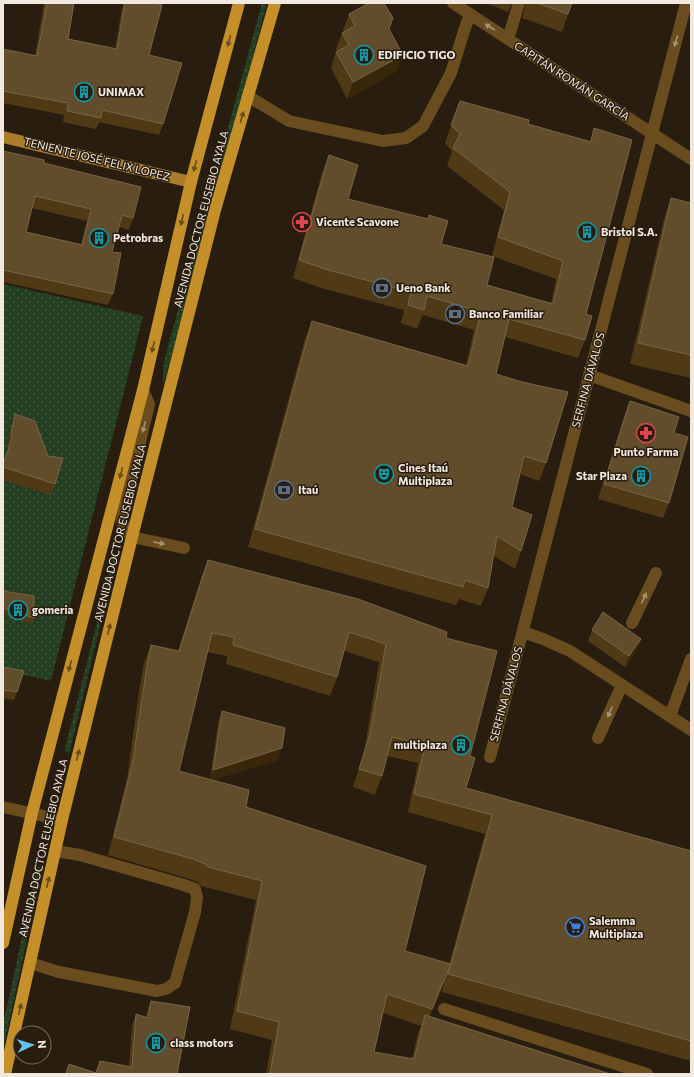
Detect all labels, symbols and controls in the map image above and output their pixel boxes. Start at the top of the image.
one-way arrow [485,23,495,31]
one-way arrow [226,35,232,47]
one-way arrow [673,35,679,47]
street label: CAPITÁN ROMÁN GARCÍA [512,38,633,123]
building icon: EDIFICIO TIGO [353,44,375,66]
place label: EDIFICIO TIGO [378,48,456,61]
building icon: UNIMAX [73,81,95,103]
place label: UNIMAX [98,85,144,98]
one-way arrow [239,111,245,123]
street label: AVENIDA DOCTOR EUSEBIO AYALA [171,129,231,309]
street label: TENIENTE JOSÉ FELIX LOPEZ [22,133,172,184]
one-way arrow [192,160,198,172]
pharmacy icon: Vicente Scavone [291,211,313,233]
one-way arrow [179,214,185,226]
place label: Vicente Scavone [316,215,399,228]
building icon: Bristol S.A. [576,221,598,243]
place label: Bristol S.A. [601,225,658,238]
building icon: Petrobras [88,227,110,249]
place label: Petrobras [113,231,163,244]
bank icon: Ueno Bank [371,277,393,299]
place label: Ueno Bank [396,281,451,294]
bank icon: Banco Familiar [444,303,466,325]
place label: Banco Familiar [469,307,544,320]
street label: SERFINA DÁVALOS [568,331,606,429]
one-way arrow [149,340,155,353]
one-way arrow [140,421,146,433]
pharmacy icon: Punto Farma [635,422,657,444]
street label: AVENIDA DOCTOR EUSEBIO AYALA [91,442,148,623]
place label: Punto Farma [614,445,679,458]
place label: Cines Itaú Multiplaza [398,461,452,487]
theatre icon: Cines Itaú Multiplaza [373,463,395,485]
building icon: Star Plaza [630,465,652,487]
one-way arrow [118,467,124,479]
place label: Star Plaza [576,469,627,482]
bank icon: Itaú [273,479,295,501]
place label: Itaú [298,483,318,496]
one-way arrow [153,541,165,547]
one-way arrow [641,592,647,604]
building icon: gomeria [7,599,29,621]
place label: gomeria [32,603,73,616]
one-way arrow [107,623,113,635]
street label: SERFINA DÁVALOS [486,645,524,743]
one-way arrow [67,660,73,672]
one-way arrow [607,706,613,717]
building icon: multiplaza [450,734,472,756]
place label: multiplaza [394,738,447,751]
one-way arrow [75,749,81,761]
street label: AVENIDA DOCTOR EUSEBIO AYALA [16,757,69,938]
one-way arrow [46,876,52,888]
place label: Salemma Multiplaza [589,914,643,940]
supermarket icon: Salemma Multiplaza [564,916,586,938]
one-way arrow [17,1002,23,1015]
north arrow [12,1025,52,1065]
building icon: class motors [145,1032,167,1054]
place label: class motors [170,1036,233,1049]
text: N [36,1040,49,1049]

